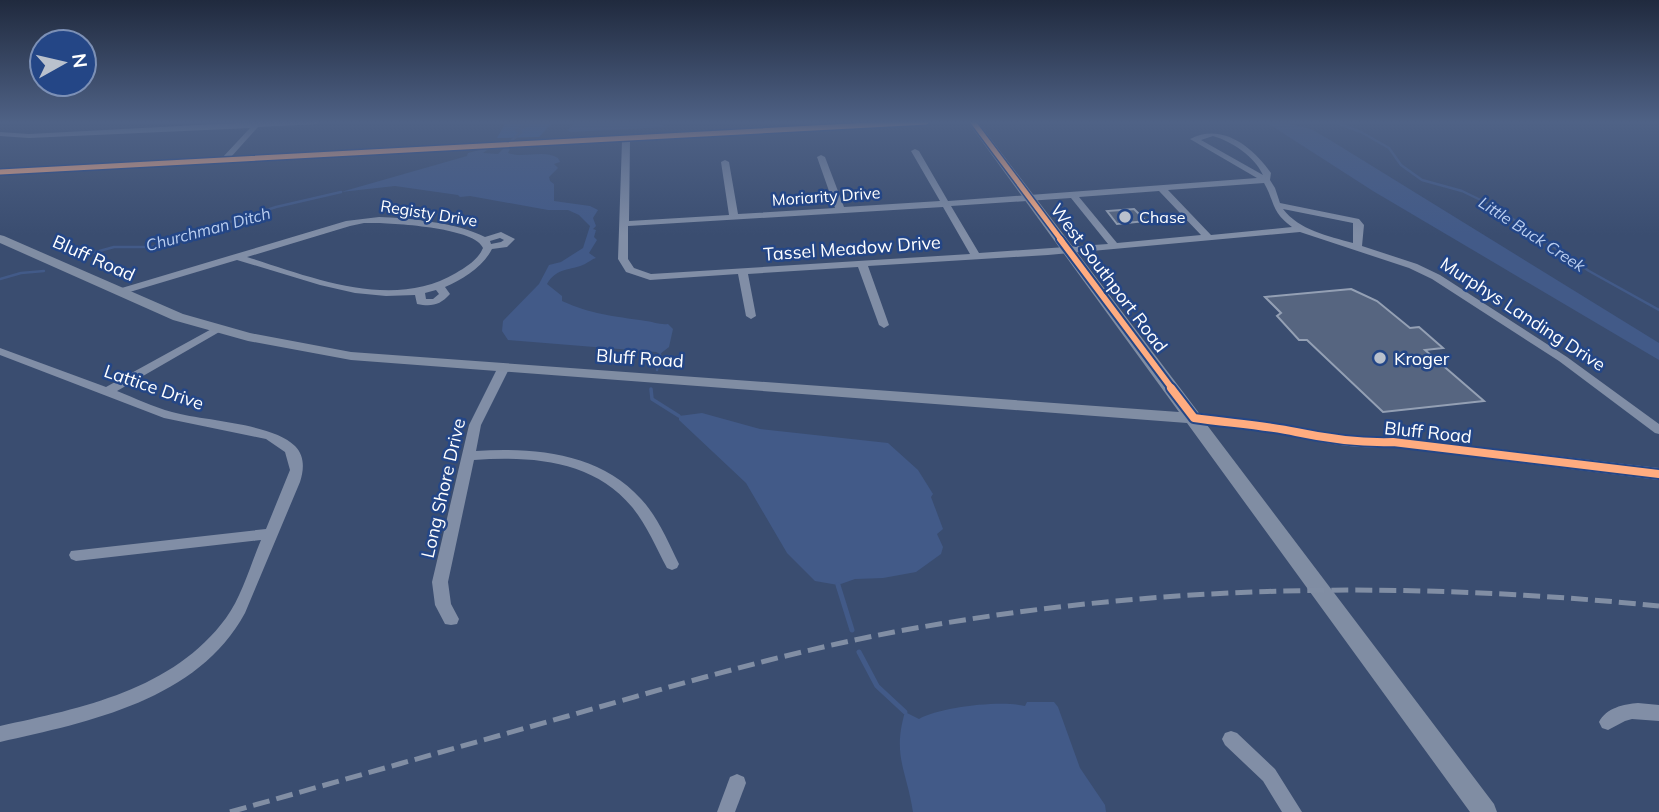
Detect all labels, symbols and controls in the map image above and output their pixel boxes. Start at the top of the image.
north arrow [28,28,98,98]
text: N [67,52,93,69]
street label: Moriarity Drive [771,182,881,210]
water label: Little Buck Creek [1475,192,1590,276]
street label: Registy Drive [379,195,479,231]
street label: West Southport Road [1045,199,1173,357]
water label: Churchman Ditch [143,203,273,255]
place label: Chase [1139,207,1186,227]
marker: Chase [1117,209,1133,225]
street label: Bluff Road [49,230,139,286]
street label: Tassel Meadow Drive [763,230,941,266]
street label: Murphys Landing Drive [1436,252,1610,376]
street label: Bluff Road [595,343,685,373]
place label: Kroger [1394,347,1450,370]
marker: Kroger [1372,350,1388,366]
street label: Lattice Drive [101,359,207,415]
street label: Long Shore Drive [416,416,470,560]
street label: Bluff Road [1383,416,1473,448]

